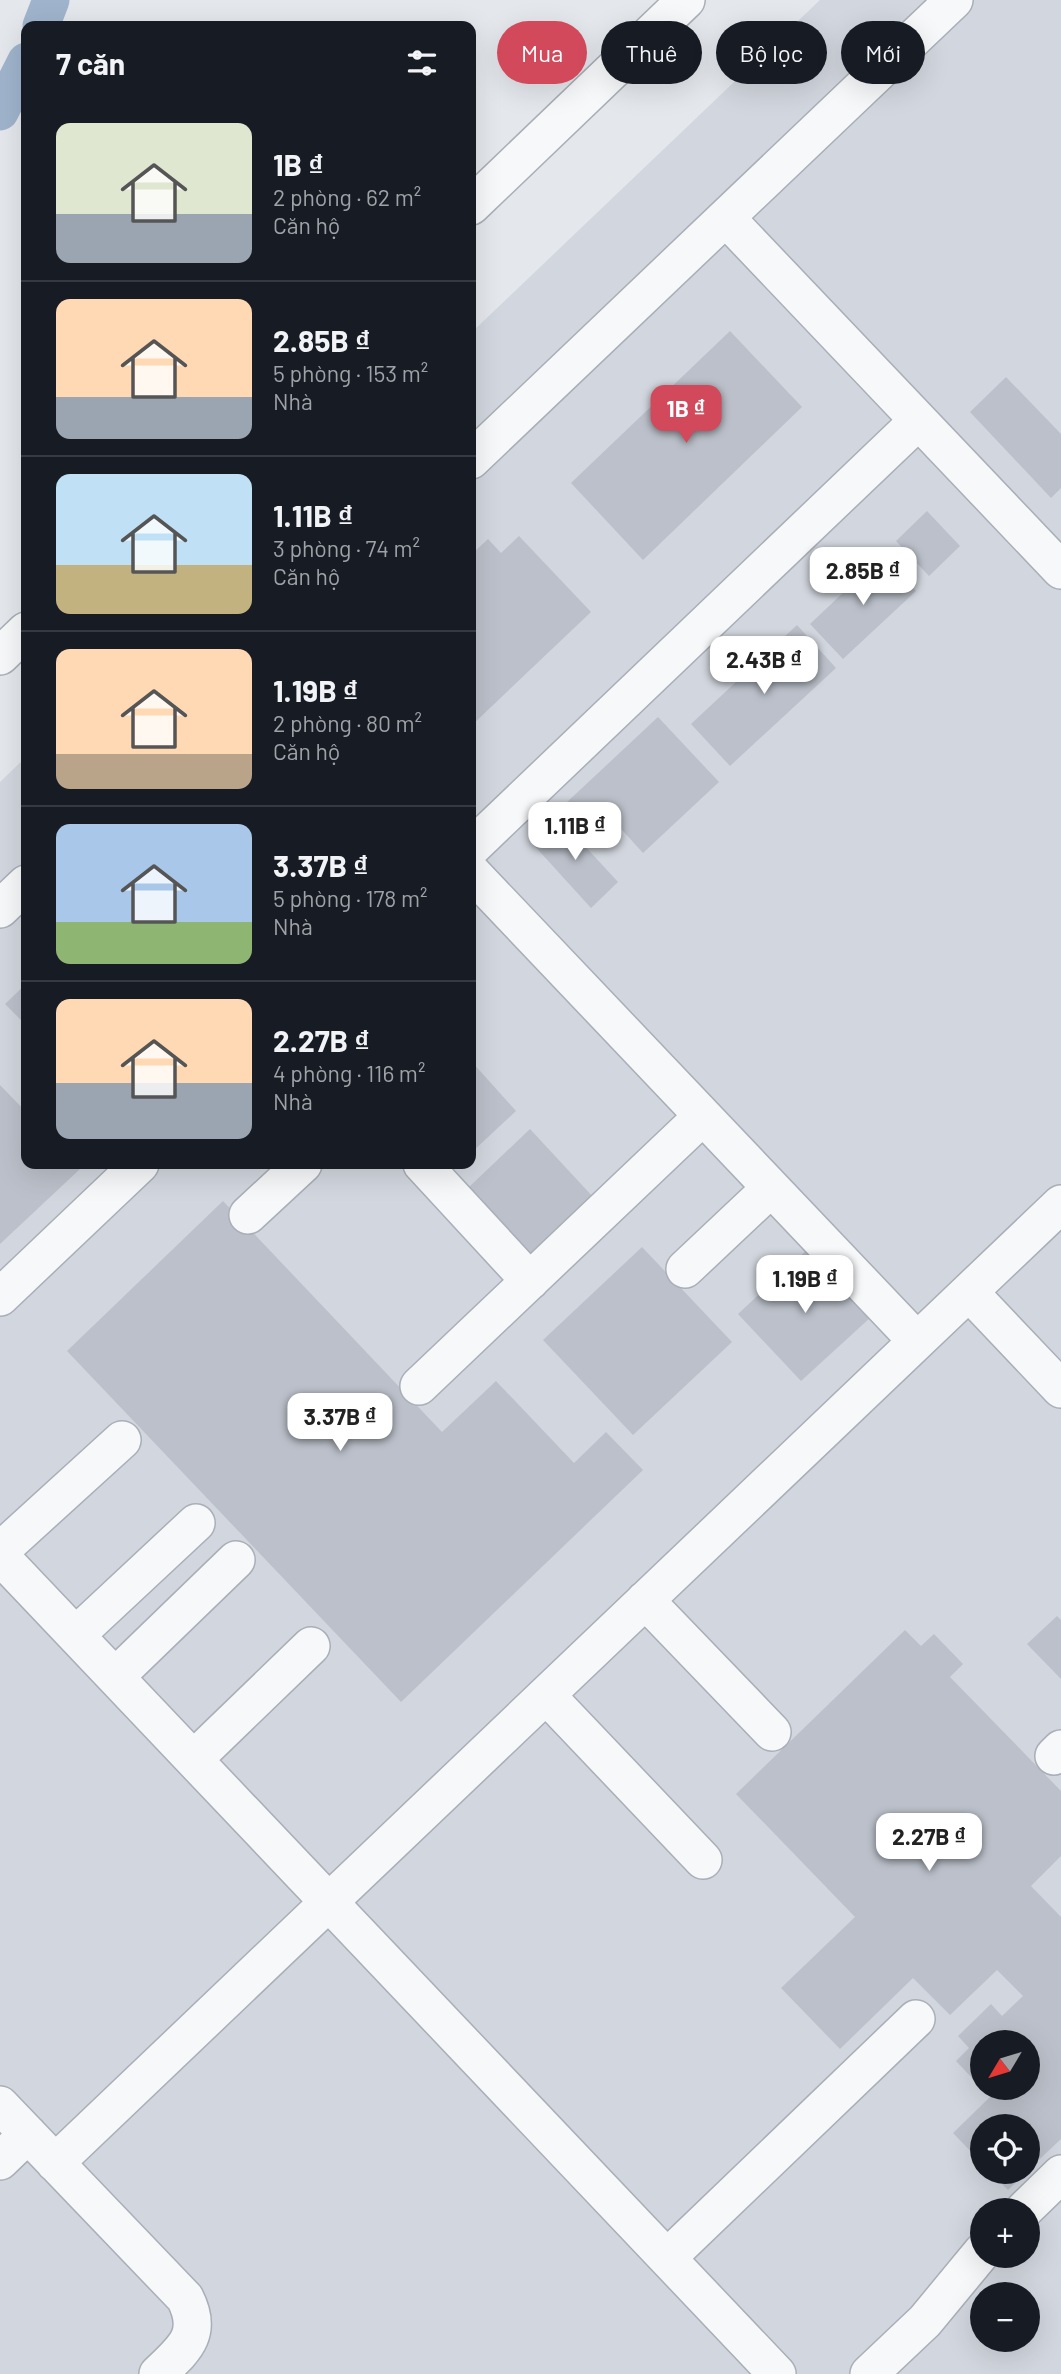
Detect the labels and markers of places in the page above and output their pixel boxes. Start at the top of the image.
pin: 1B ₫ [645,386,727,445]
pin: 2.85B ₫ [798,548,928,607]
pin: 2.43B ₫ [699,636,829,696]
pin: 1.11B ₫ [510,802,640,862]
pin: 1.19B ₫ [740,1256,870,1315]
pin: 3.37B ₫ [275,1394,405,1453]
pin: 2.27B ₫ [864,1814,994,1873]

